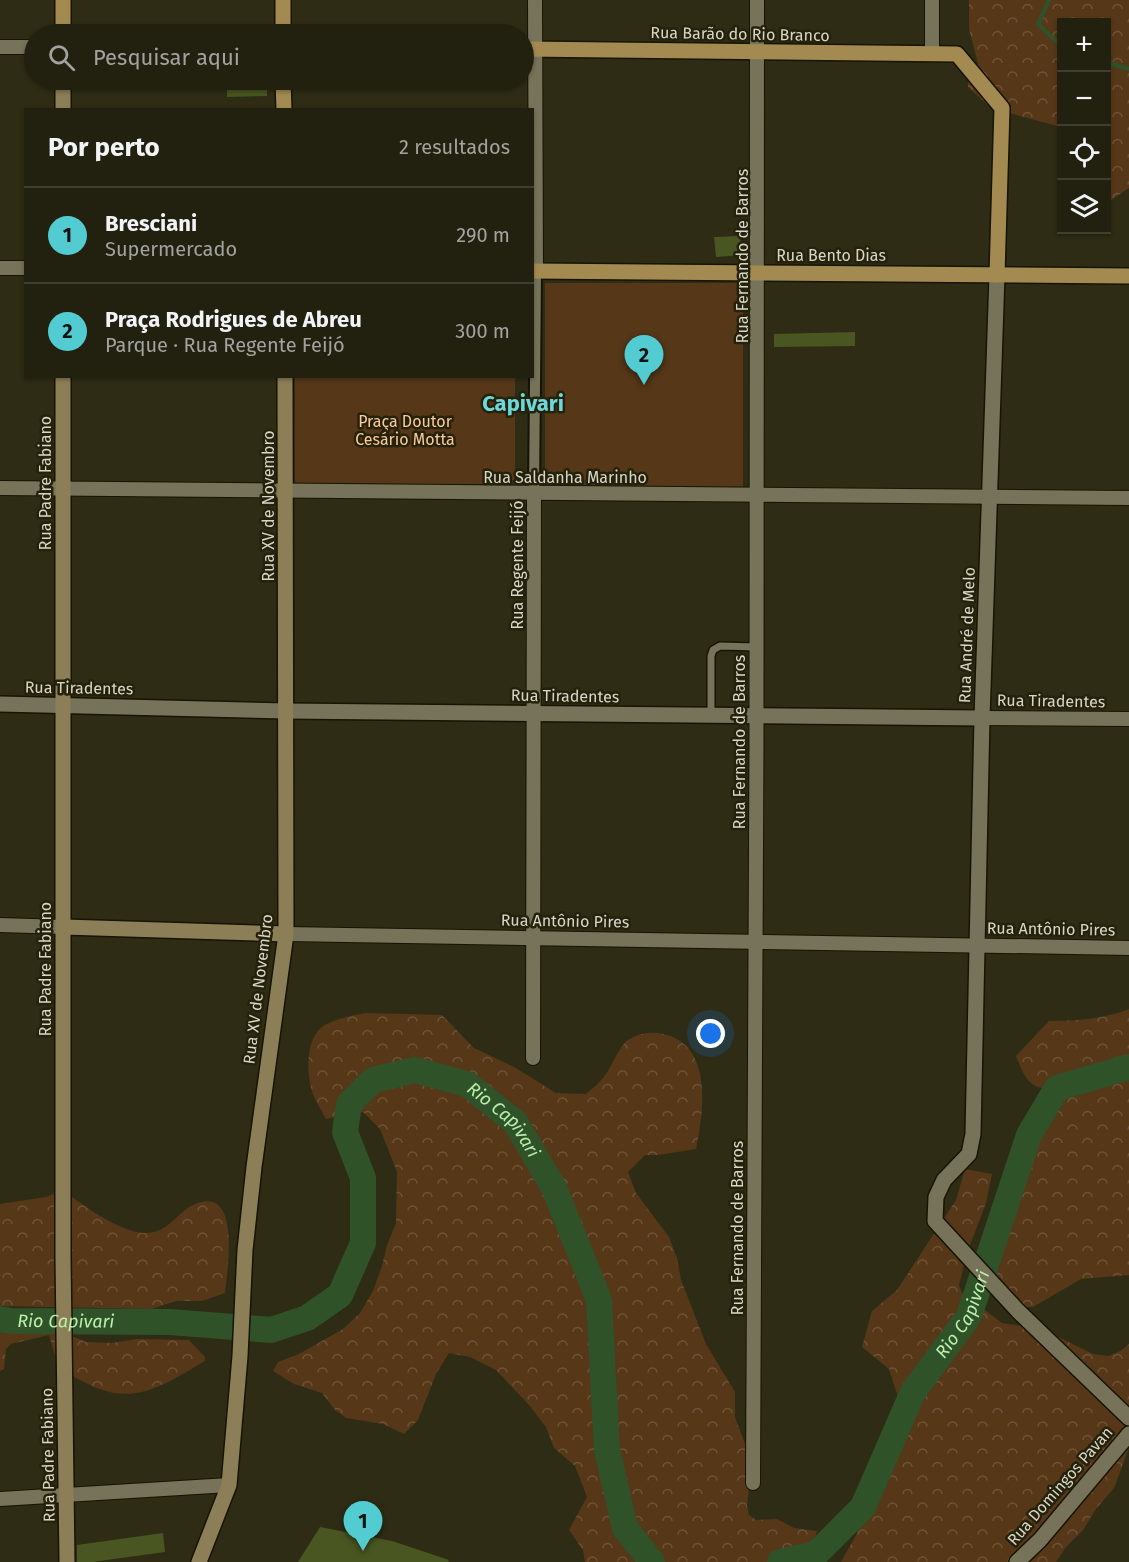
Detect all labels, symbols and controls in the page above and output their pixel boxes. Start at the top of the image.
map controls [1057,18,1111,234]
button: + [1057,18,1111,72]
street label: Rua Barão do Rio Branco [650,23,830,45]
search box [24,24,534,90]
icon: search [45,41,78,74]
text: Pesquisar aqui [93,44,240,71]
button: − [1057,72,1111,126]
button: locate [1057,126,1111,180]
text: Por perto [48,132,160,163]
text: 2 resultados [399,135,510,159]
street label: Rua Fernando de Barros [733,169,752,343]
button: layers [1057,180,1111,234]
text: Bresciani [105,210,197,237]
text: 1 [63,223,72,247]
text: 290 m [456,223,510,247]
text: Supermercado [105,237,237,261]
street label: Rua Bento Dias [776,246,886,265]
text: Praça Rodrigues de Abreu [105,306,362,333]
text: 2 [62,319,73,343]
text: 300 m [455,319,510,343]
text: Parque · Rua Regente Feijó [105,333,345,357]
pin: 2 [624,336,664,385]
district label: Capivari [482,390,564,417]
park label: Praça Doutor Cesário Motta [355,412,455,449]
street label: Rua Padre Fabiano [36,416,55,550]
street label: Rua XV de Novembro [259,430,278,582]
street label: Rua Saldanha Marinho [483,468,647,487]
street label: Rua Regente Feijó [508,500,527,630]
street label: Rua André de Melo [955,567,979,703]
street label: Rua Fernando de Barros [730,655,749,829]
street label: Rua Tiradentes [25,678,133,698]
street label: Rua Tiradentes [511,686,619,706]
street label: Rua Tiradentes [997,691,1105,711]
street label: Rua Padre Fabiano [36,902,55,1036]
street label: Rua Antônio Pires [501,910,629,932]
street label: Rua XV de Novembro [239,913,277,1065]
street label: Rua Antônio Pires [987,918,1115,940]
your location [696,1019,725,1048]
water label: Rio Capivari [463,1077,544,1161]
street label: Rua Fernando de Barros [728,1141,747,1315]
water label: Rio Capivari [931,1268,994,1363]
water label: Rio Capivari [17,1310,114,1333]
street label: Rua Padre Fabiano [37,1388,59,1522]
street label: Rua Domingos Pavan [1003,1423,1117,1549]
pin: 1 [344,1502,382,1551]

